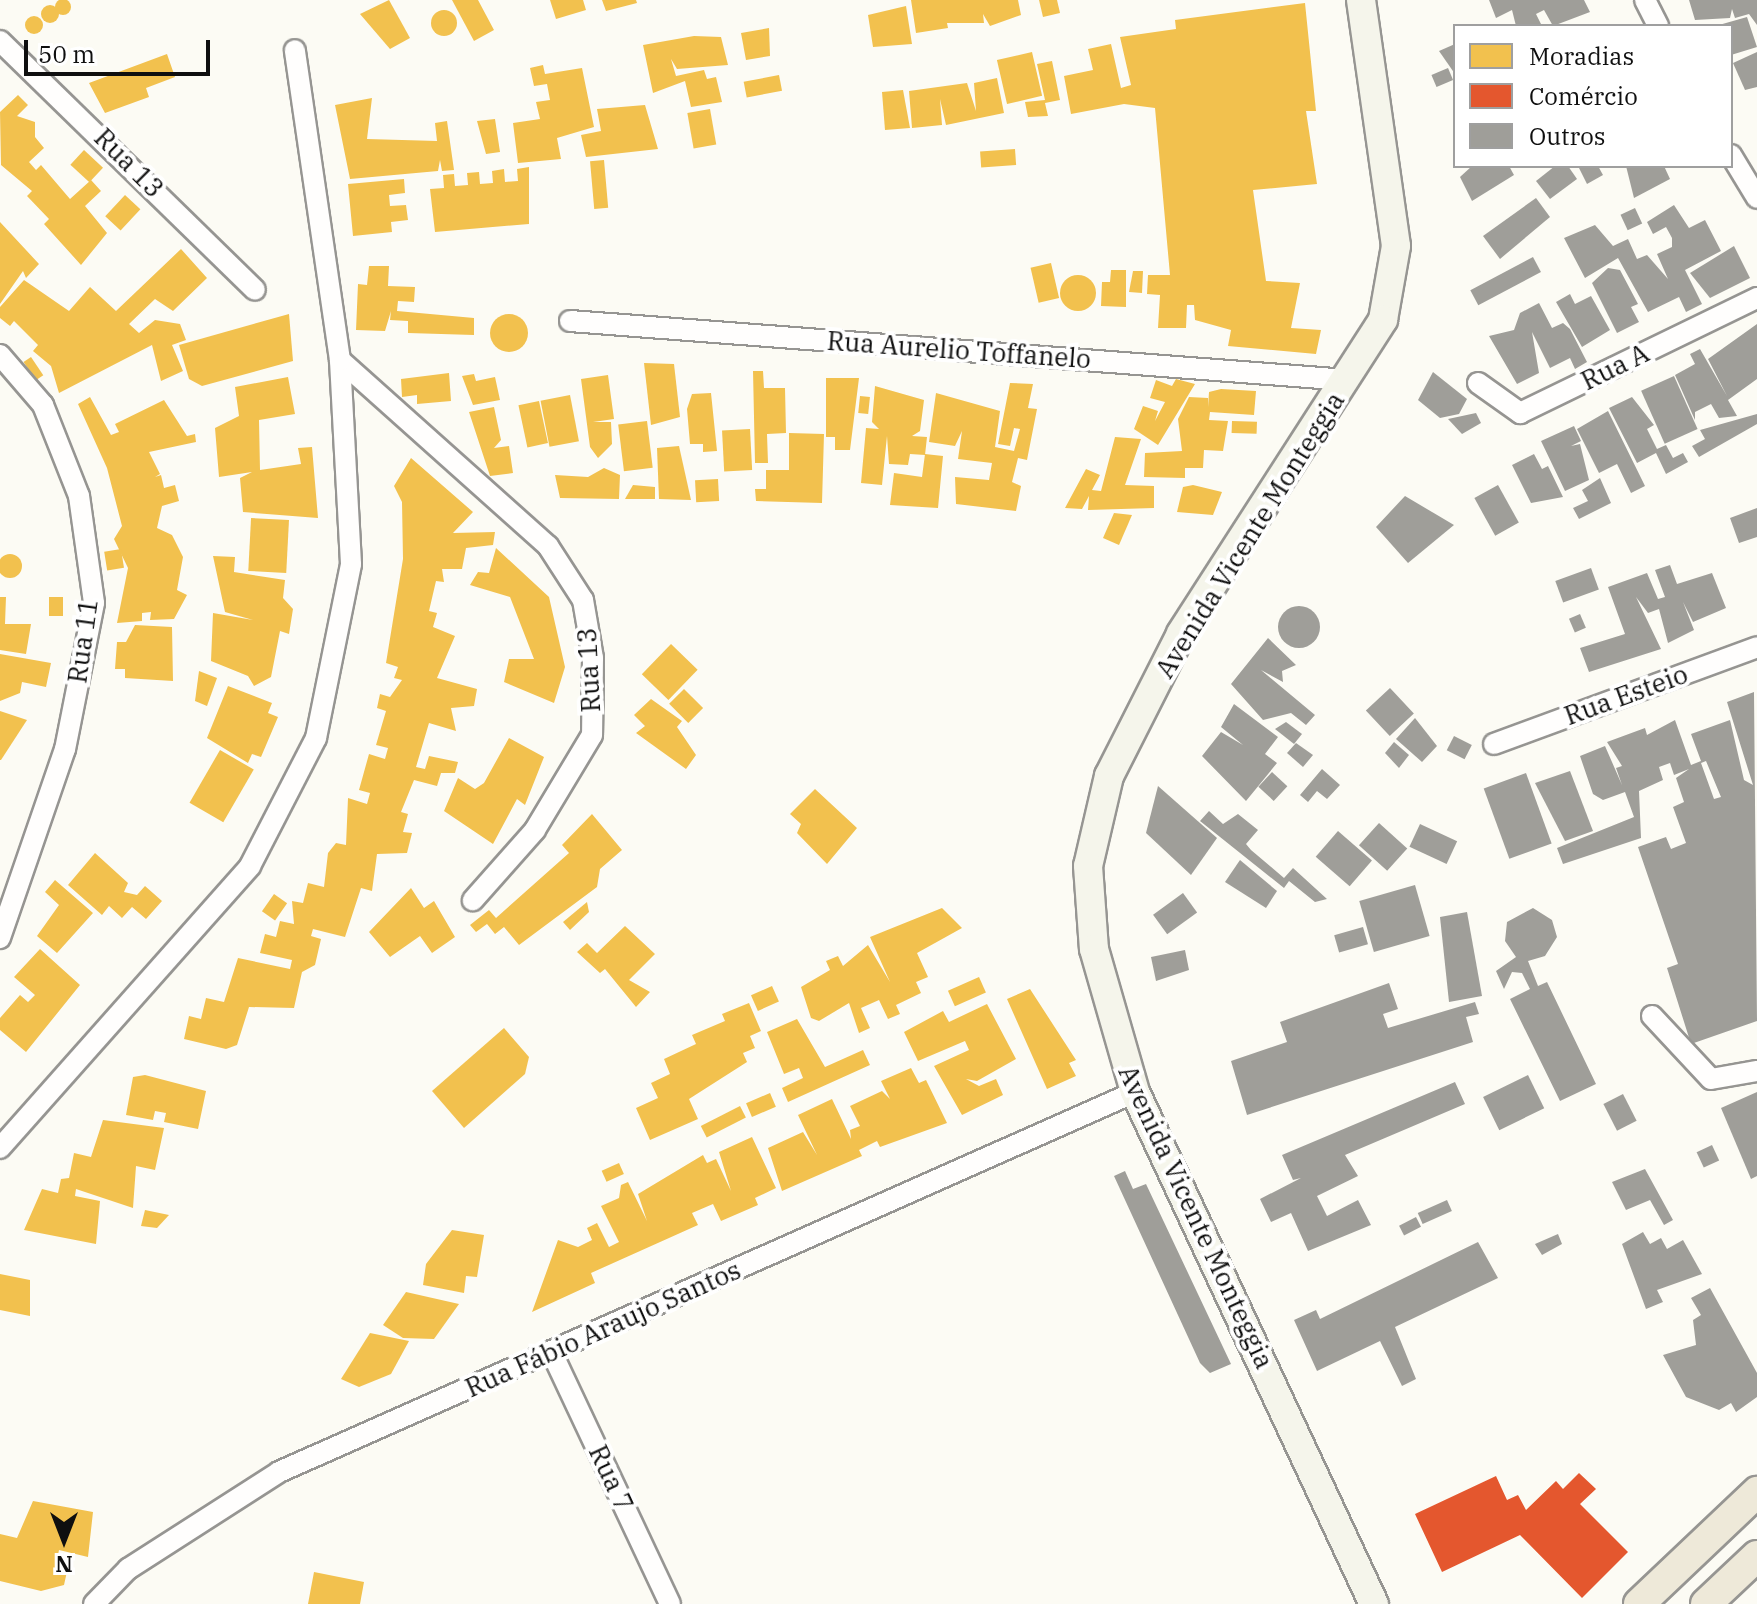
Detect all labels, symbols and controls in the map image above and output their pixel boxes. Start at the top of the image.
scale bar [28,24,214,74]
legend [1453,24,1733,168]
text: 50 m [38,38,95,70]
text: Moradias [1529,40,1634,72]
text: Comércio [1529,80,1638,112]
text: Outros [1529,120,1605,152]
street label: Rua 13 [88,122,170,204]
street label: Rua Aurelio Toffanelo [826,325,1092,375]
street label: Rua A [1576,337,1654,397]
street label: Avenida Vicente Monteggia [1149,386,1351,684]
street label: Rua 11 [62,597,104,685]
street label: Rua 13 [571,627,607,713]
street label: Rua Esteio [1560,658,1692,732]
street label: Avenida Vicente Monteggia [1112,1060,1280,1374]
street label: Rua Fábio Araujo Santos [461,1254,745,1404]
street label: Rua 7 [582,1440,640,1516]
north arrow [24,1500,104,1580]
text: N [55,1550,73,1579]

